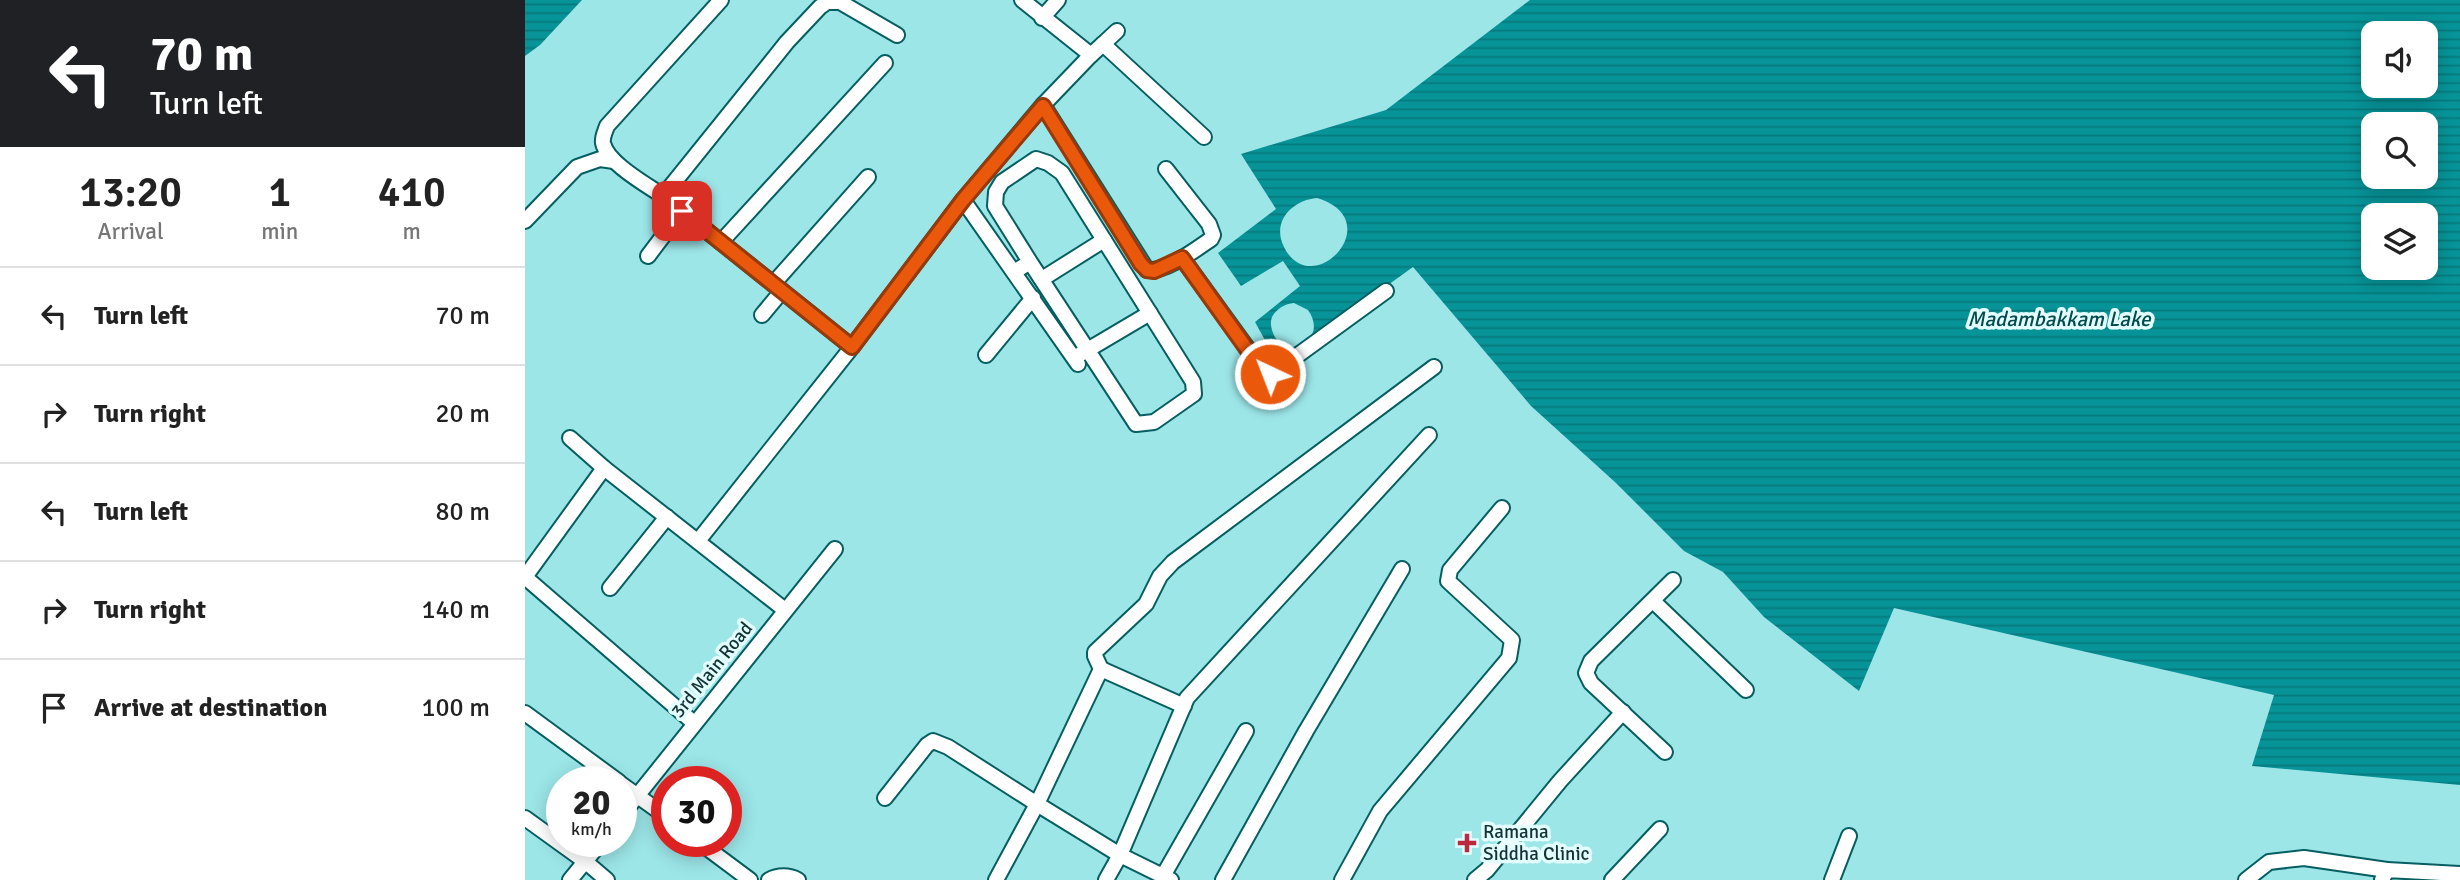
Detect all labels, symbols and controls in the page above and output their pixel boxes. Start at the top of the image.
map controls [2361,21,2438,280]
button: sound [2361,21,2438,98]
text: 70 m [150,24,253,84]
icon: left [35,28,126,119]
text: Turn left [150,84,263,123]
button: search [2361,112,2438,189]
text: 13:20 [79,167,182,218]
text: 1 [268,167,291,218]
text: 410 [378,167,446,218]
pin [652,181,712,241]
icon: arrive [663,192,701,230]
button: layers [2361,203,2438,280]
text: Arrival [97,217,164,246]
text: min [261,217,298,246]
text: m [402,217,421,246]
icon: left [35,297,73,335]
text: Turn left [94,300,188,332]
text: 70 m [435,300,490,332]
water label: Madambakkam Lake [1968,306,2152,332]
position arrow [1233,337,1307,411]
icon: right [35,395,73,433]
text: Turn right [94,398,206,430]
text: 20 m [435,398,490,430]
icon: left [35,493,73,531]
text: Turn left [94,496,188,528]
text: 80 m [435,496,490,528]
icon: right [35,591,73,629]
text: Turn right [94,594,206,626]
text: 140 m [421,594,490,626]
street label: 3rd Main Road [666,617,758,723]
icon: arrive [35,689,73,727]
text: Arrive at destination [94,692,327,724]
text: 100 m [421,692,490,724]
speed limit sign: 30 [651,766,742,857]
text: 20 [573,781,610,824]
text: km/h [571,818,612,840]
place label: Ramana Siddha Clinic [1483,820,1590,866]
marker: Ramana Siddha Clinic [1457,833,1477,853]

